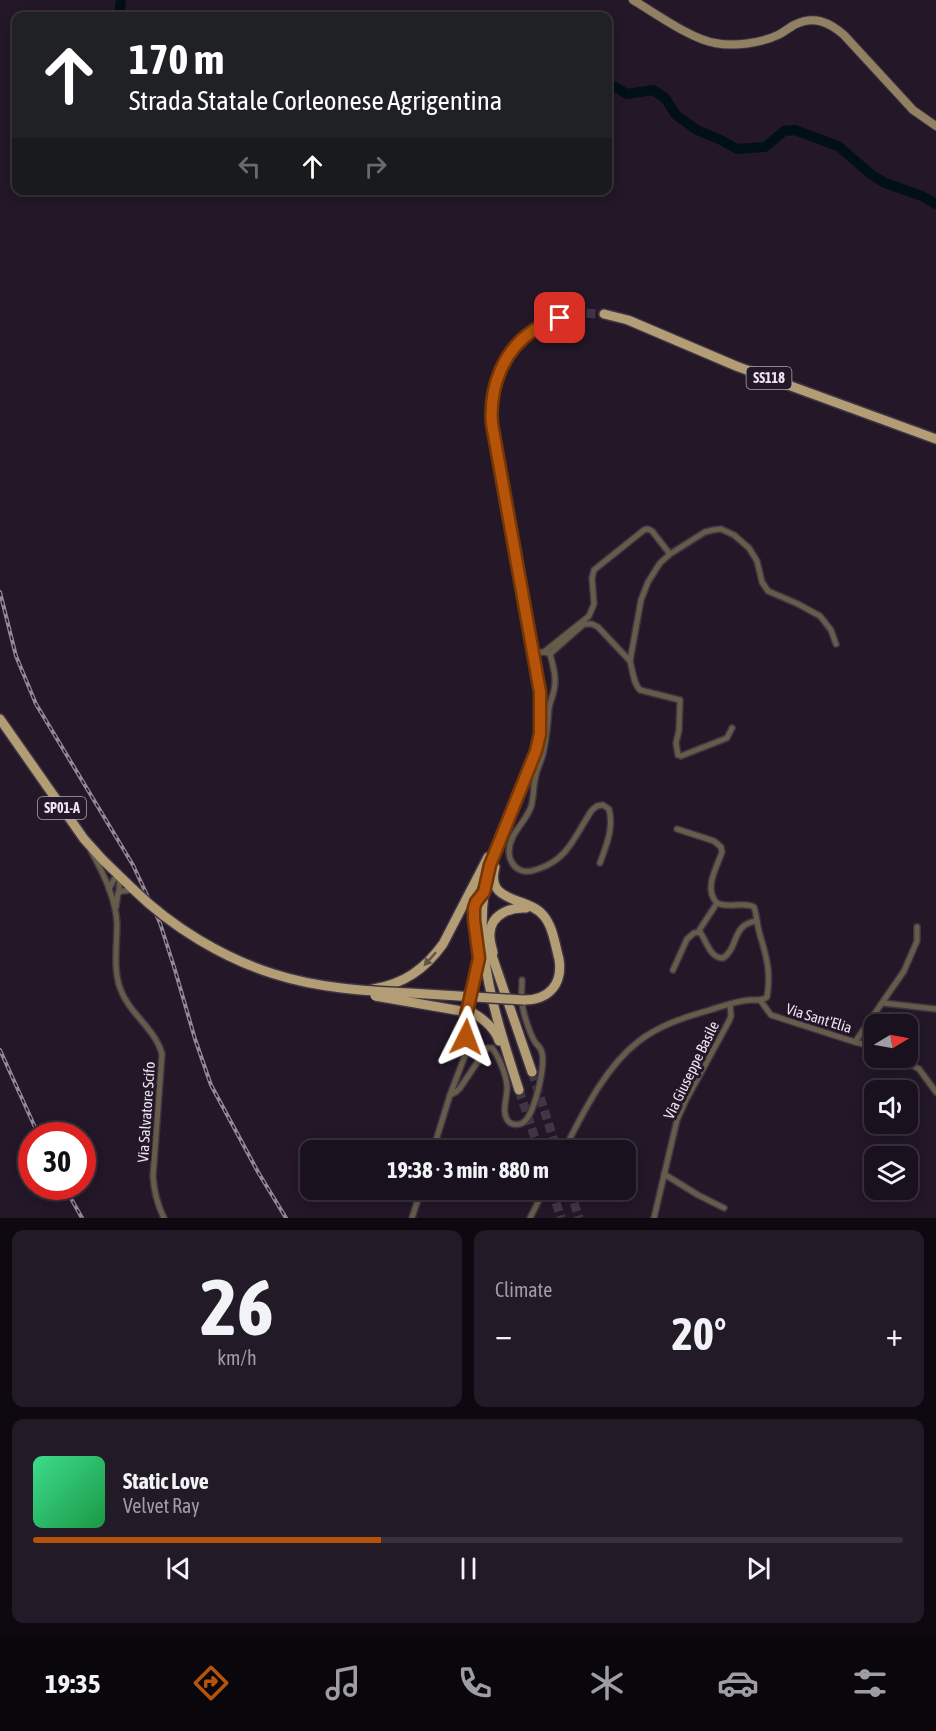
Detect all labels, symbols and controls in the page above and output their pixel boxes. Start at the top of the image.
text: 170 m [129,35,224,83]
icon: ahead [30,36,108,114]
text: Strada Statale Corleonese Agrigentina [129,85,502,116]
icon: left [233,150,266,183]
icon: ahead [296,150,329,183]
icon: right [359,150,392,183]
pin [534,292,585,343]
icon: arrive [543,301,576,334]
road number: SS118 [746,367,792,389]
road number: SP01-A [38,797,86,819]
one-way arrow [424,951,437,966]
street label: Via Sant'Elia [784,1000,854,1036]
position arrow [434,1005,498,1069]
north arrow [864,1014,918,1068]
map controls [864,1014,918,1200]
street label: Via Giuseppe Basile [660,1018,722,1122]
street label: Via Salvatore Scifo [134,1061,158,1163]
button: sound [864,1080,918,1134]
speed limit sign: 30 [18,1122,96,1200]
button: layers [864,1146,918,1200]
text: 19:38 · 3 min · 880 m [387,1157,549,1183]
text: 26 [200,1262,274,1352]
text: Climate [495,1278,552,1301]
text: 20° [672,1308,726,1360]
text: − [495,1315,512,1353]
text: + [886,1315,903,1353]
text: km/h [217,1346,257,1369]
text: Static Love [123,1468,209,1494]
text: Velvet Ray [123,1494,200,1517]
icon: previous [162,1552,195,1585]
icon: pause [452,1552,485,1585]
icon: next [742,1552,775,1585]
icon: directions [190,1662,232,1704]
icon: music [322,1662,364,1704]
icon: phone [454,1662,496,1704]
icon: climate [586,1662,628,1704]
icon: car [717,1662,759,1704]
icon: filters [849,1662,891,1704]
text: 19:35 [45,1668,100,1699]

